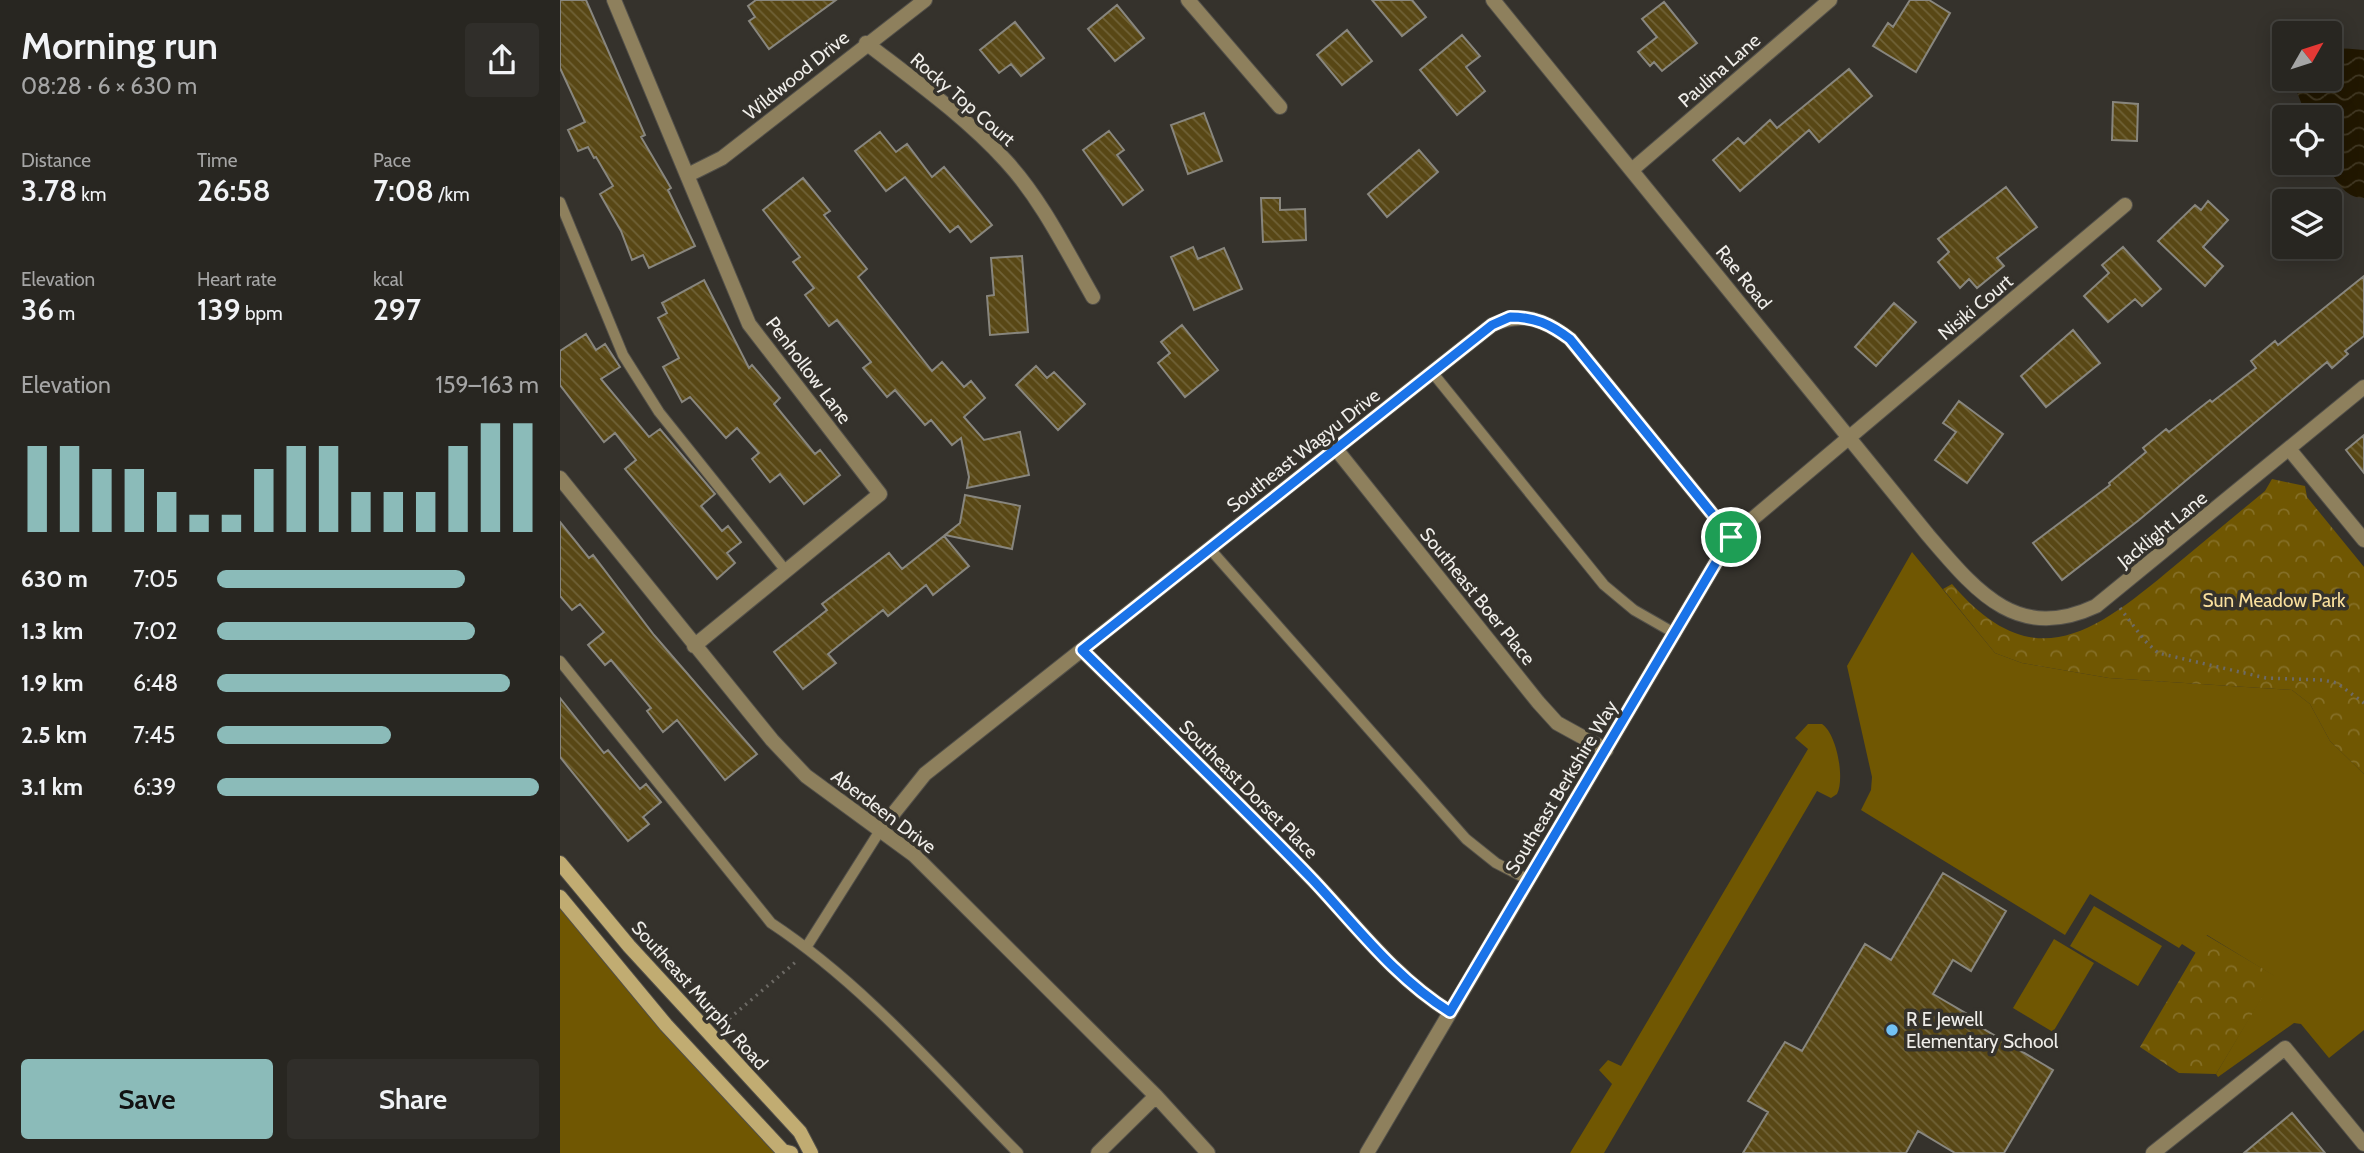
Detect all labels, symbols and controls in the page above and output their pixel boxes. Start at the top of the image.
north arrow [2272,21,2342,91]
map controls [2272,21,2342,259]
text: Morning run [21,22,218,69]
button: share [465,23,539,97]
street label: Wildwood Drive [739,26,854,125]
street label: Paulina Lane [1674,28,1765,112]
street label: Rocky Top Court [906,48,1020,151]
text: 08:28 · 6 × 630 m [21,72,197,100]
button: locate [2272,105,2342,175]
text: Distance [21,149,91,172]
text: Time [197,149,237,172]
text: Pace [373,149,411,172]
text: 3.78 [21,172,77,209]
text: 26:58 [197,172,271,209]
text: 7:08 [373,172,434,209]
text: km [77,183,107,206]
text: /km [434,183,470,206]
button: layers [2272,189,2342,259]
street label: Rae Road [1711,241,1776,314]
text: Elevation [21,268,95,291]
text: Heart rate [197,268,277,291]
text: kcal [373,268,403,291]
street label: Nisiki Court [1933,269,2018,345]
text: 36 [21,291,54,328]
text: 139 [197,291,241,328]
text: 297 [373,291,421,328]
text: m [54,302,75,325]
text: bpm [241,302,283,325]
street label: Penhollow Lane [761,312,856,429]
text: Elevation [21,371,111,399]
text: 159–163 m [435,371,539,399]
street label: Southeast Wagyu Drive [1222,383,1385,517]
street label: Jacklight Lane [2112,486,2212,573]
pin [1701,507,1761,567]
icon: arrive [1712,518,1750,556]
street label: Southeast Boer Place [1415,523,1540,670]
text: 630 m [21,565,88,593]
text: 7:05 [133,565,178,593]
park label: Sun Meadow Park [2202,589,2346,612]
text: 1.3 km [21,617,83,645]
text: 7:02 [133,617,177,645]
text: 1.9 km [21,669,84,697]
text: 6:48 [133,669,178,697]
street label: Southeast Berkshire Way [1500,696,1623,878]
street label: Southeast Dorset Place [1175,715,1323,864]
text: 2.5 km [21,721,87,749]
text: 7:45 [133,721,175,749]
street label: Aberdeen Drive [827,765,941,858]
text: 3.1 km [21,773,83,801]
text: 6:39 [133,773,176,801]
street label: Southeast Murphy Road [627,916,773,1075]
place label: R E Jewell Elementary School [1906,1008,2059,1053]
marker: R E Jewell Elementary School [1884,1022,1900,1038]
button: Save [21,1059,273,1139]
button: Share [287,1059,539,1139]

